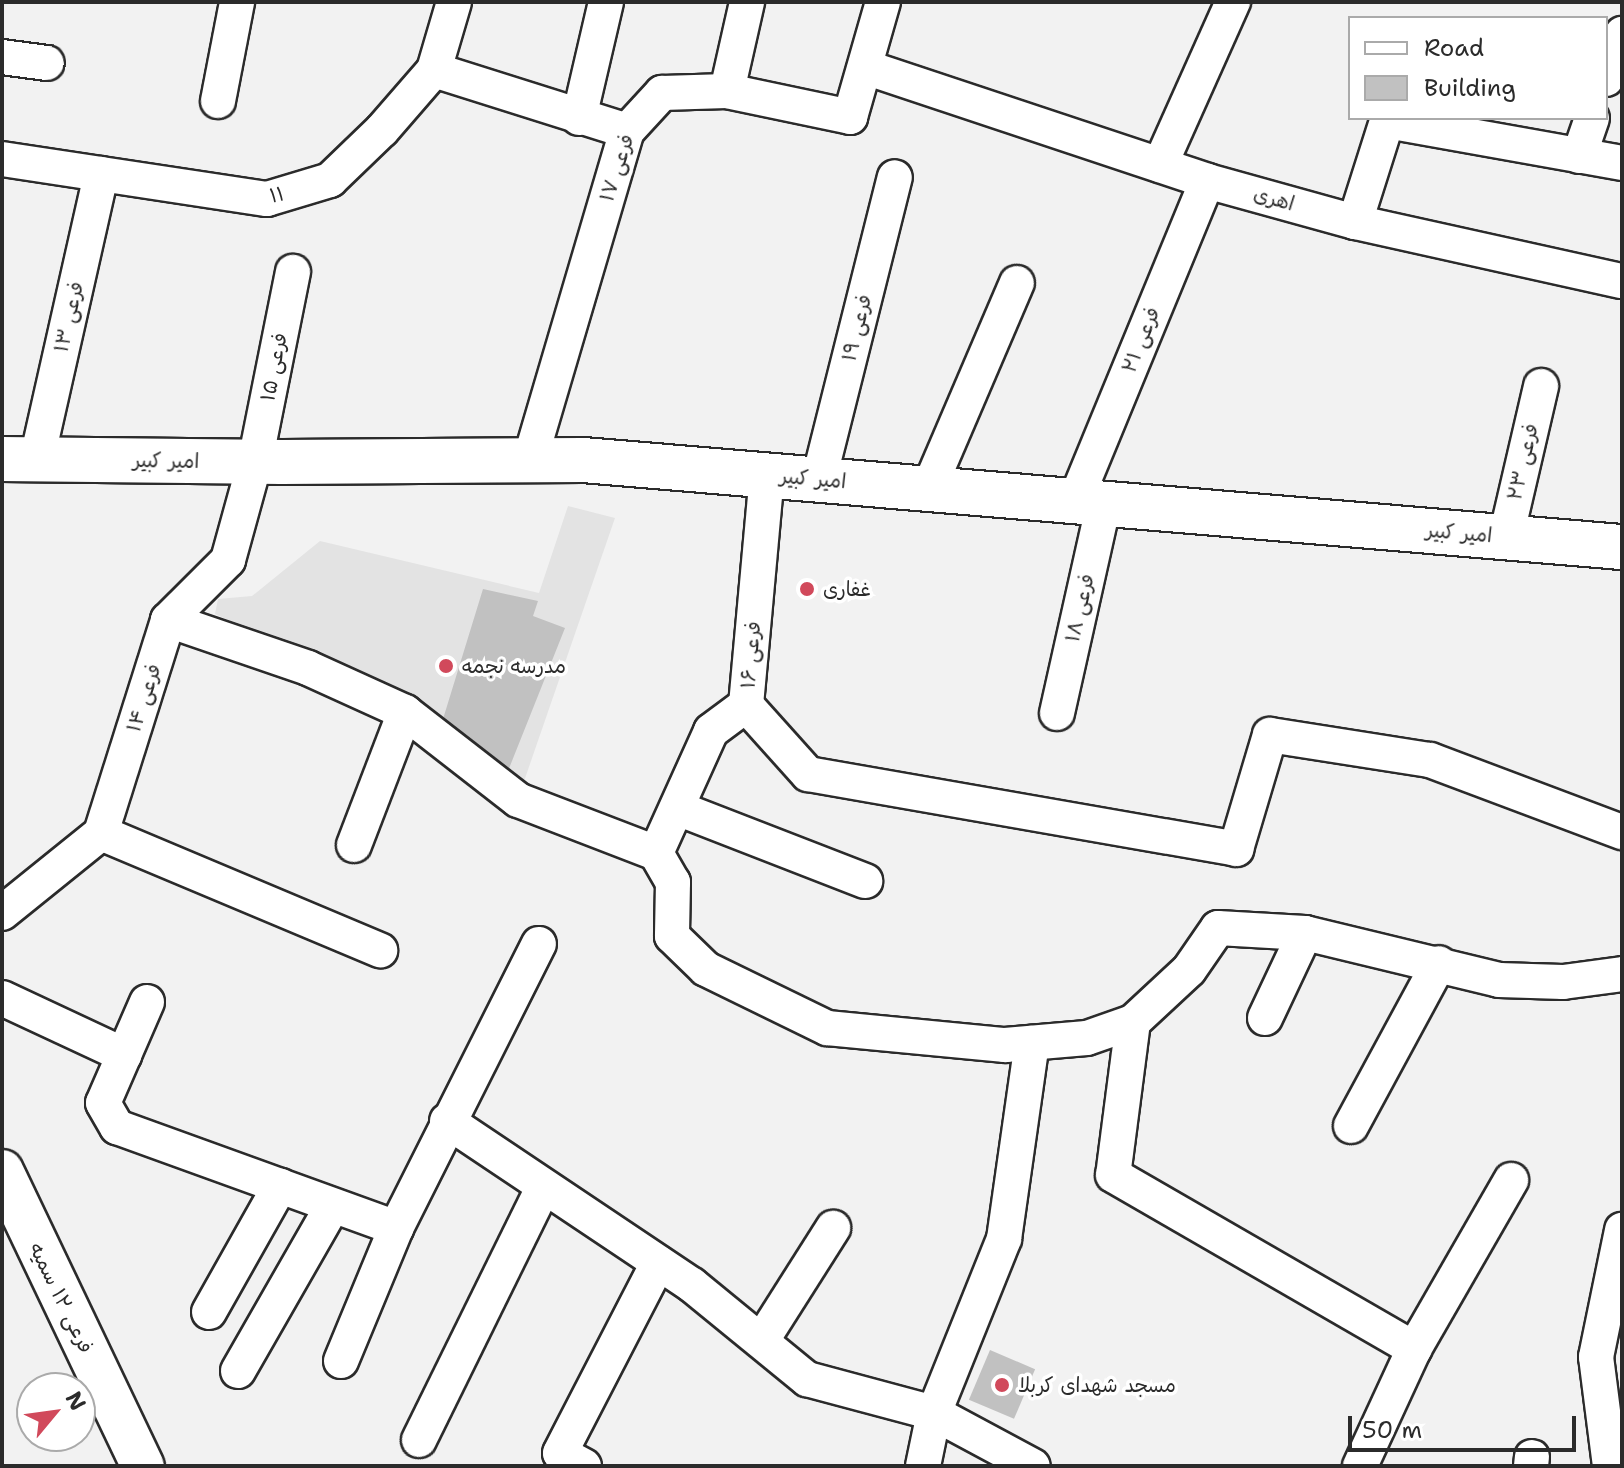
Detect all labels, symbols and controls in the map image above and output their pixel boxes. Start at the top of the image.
legend [1348,16,1608,120]
text: Road [1424,32,1484,64]
text: Building [1424,72,1516,104]
street label: فرعی ۱۷ [595,131,639,205]
street label: ۱۱ [267,182,287,208]
street label: اهری [1251,182,1297,216]
street label: فرعی ۱۳ [49,279,89,355]
street label: فرعی ۱۹ [837,292,877,364]
street label: فرعی ۲۱ [1117,304,1165,376]
street label: فرعی ۱۵ [256,331,292,403]
street label: فرعی ۲۳ [1503,421,1543,503]
street label: امیر کبیر [132,448,200,474]
street label: امیر کبیر [779,464,847,494]
street label: امیر کبیر [1425,518,1493,548]
street label: فرعی ۱۸ [1061,571,1099,645]
place label: غفاری [823,577,871,601]
marker: غفاری [798,580,816,598]
street label: فرعی ۱۶ [736,620,766,690]
place label: مدرسه نجمه [462,654,566,678]
marker: مدرسه نجمه [437,657,455,675]
street label: فرعی ۱۴ [122,661,166,735]
street label: فرعی ۱۲ سمیه [24,1239,98,1357]
north arrow [16,1372,96,1452]
place label: مسجد شهدای کربلا [1018,1373,1176,1397]
marker: مسجد شهدای کربلا [993,1376,1011,1394]
text: N [59,1386,93,1416]
scale bar [1352,1400,1580,1450]
text: 50 m [1362,1414,1422,1446]

